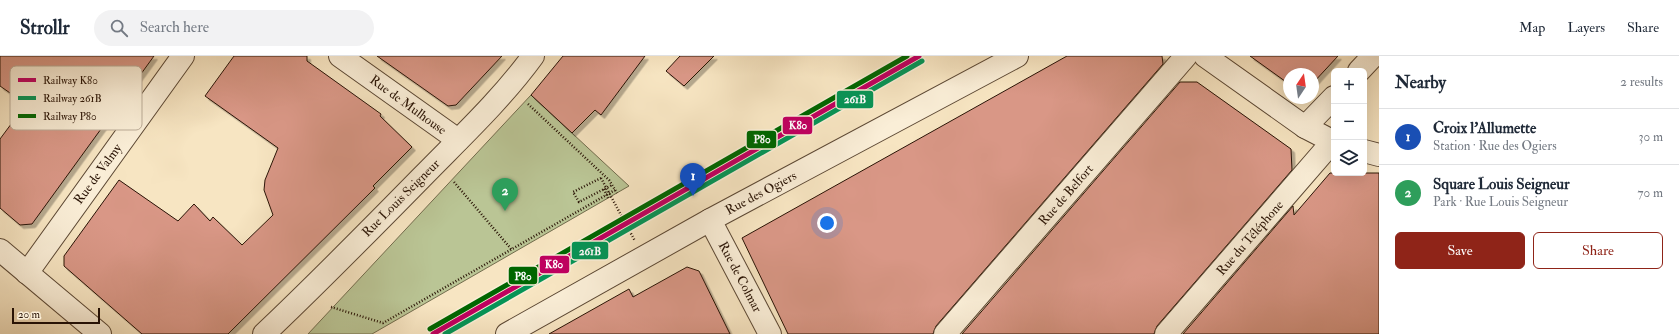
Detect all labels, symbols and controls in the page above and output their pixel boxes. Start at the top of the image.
search box [94,10,374,46]
text: Strollr [20,16,70,40]
icon: search [108,17,130,39]
text: Search here [140,18,209,37]
text: Map [1519,19,1545,36]
text: Layers [1567,19,1605,36]
text: Share [1627,19,1659,36]
legend [10,66,142,130]
north arrow [1283,68,1319,104]
map controls [1331,68,1367,176]
button: + [1331,68,1367,104]
street label: Rue de Mulhouse [367,72,450,138]
text: Nearby [1395,72,1446,93]
text: Railway K80 [43,74,98,88]
text: 2 results [1620,74,1663,90]
line badge: 261B [836,90,874,109]
text: Railway 261B [43,92,102,106]
text: 261B [844,93,866,106]
button: − [1331,104,1367,140]
text: Railway P80 [43,110,97,124]
line badge: K80 [782,116,813,135]
text: K80 [789,119,808,132]
text: Croix l'Allumette [1433,119,1536,138]
text: 1 [1406,129,1410,145]
text: 30 m [1639,129,1663,145]
line badge: P80 [746,130,777,149]
text: P80 [753,133,771,146]
text: Station · Rue des Ogiers [1433,138,1557,154]
street label: Rue de Valmy [71,140,126,208]
button: layers [1331,140,1367,176]
street label: Rue Louis Seigneur [359,156,443,240]
street label: Rue de Belfort [1035,161,1097,229]
pin: 1 [680,163,706,196]
street label: Rue des Ogiers [723,167,800,218]
text: Square Louis Seigneur [1433,175,1570,194]
pin: 2 [492,178,518,211]
text: 2 [1405,185,1411,201]
text: 70 m [1638,185,1663,201]
text: Park · Rue Louis Seigneur [1433,194,1568,210]
street label: Rue du Téléphone [1213,197,1288,279]
your location [817,213,837,233]
button: Save [1395,232,1525,269]
button: Share [1533,232,1663,269]
street label: Rue de Colmar [715,239,765,315]
line badge: 261B [571,241,609,260]
text: 261B [579,245,601,258]
line badge: K80 [539,255,570,274]
text: K80 [545,258,564,271]
line badge: P80 [508,266,538,285]
text: P80 [514,270,532,283]
scale bar [12,306,100,325]
text: 20 m [18,308,40,321]

